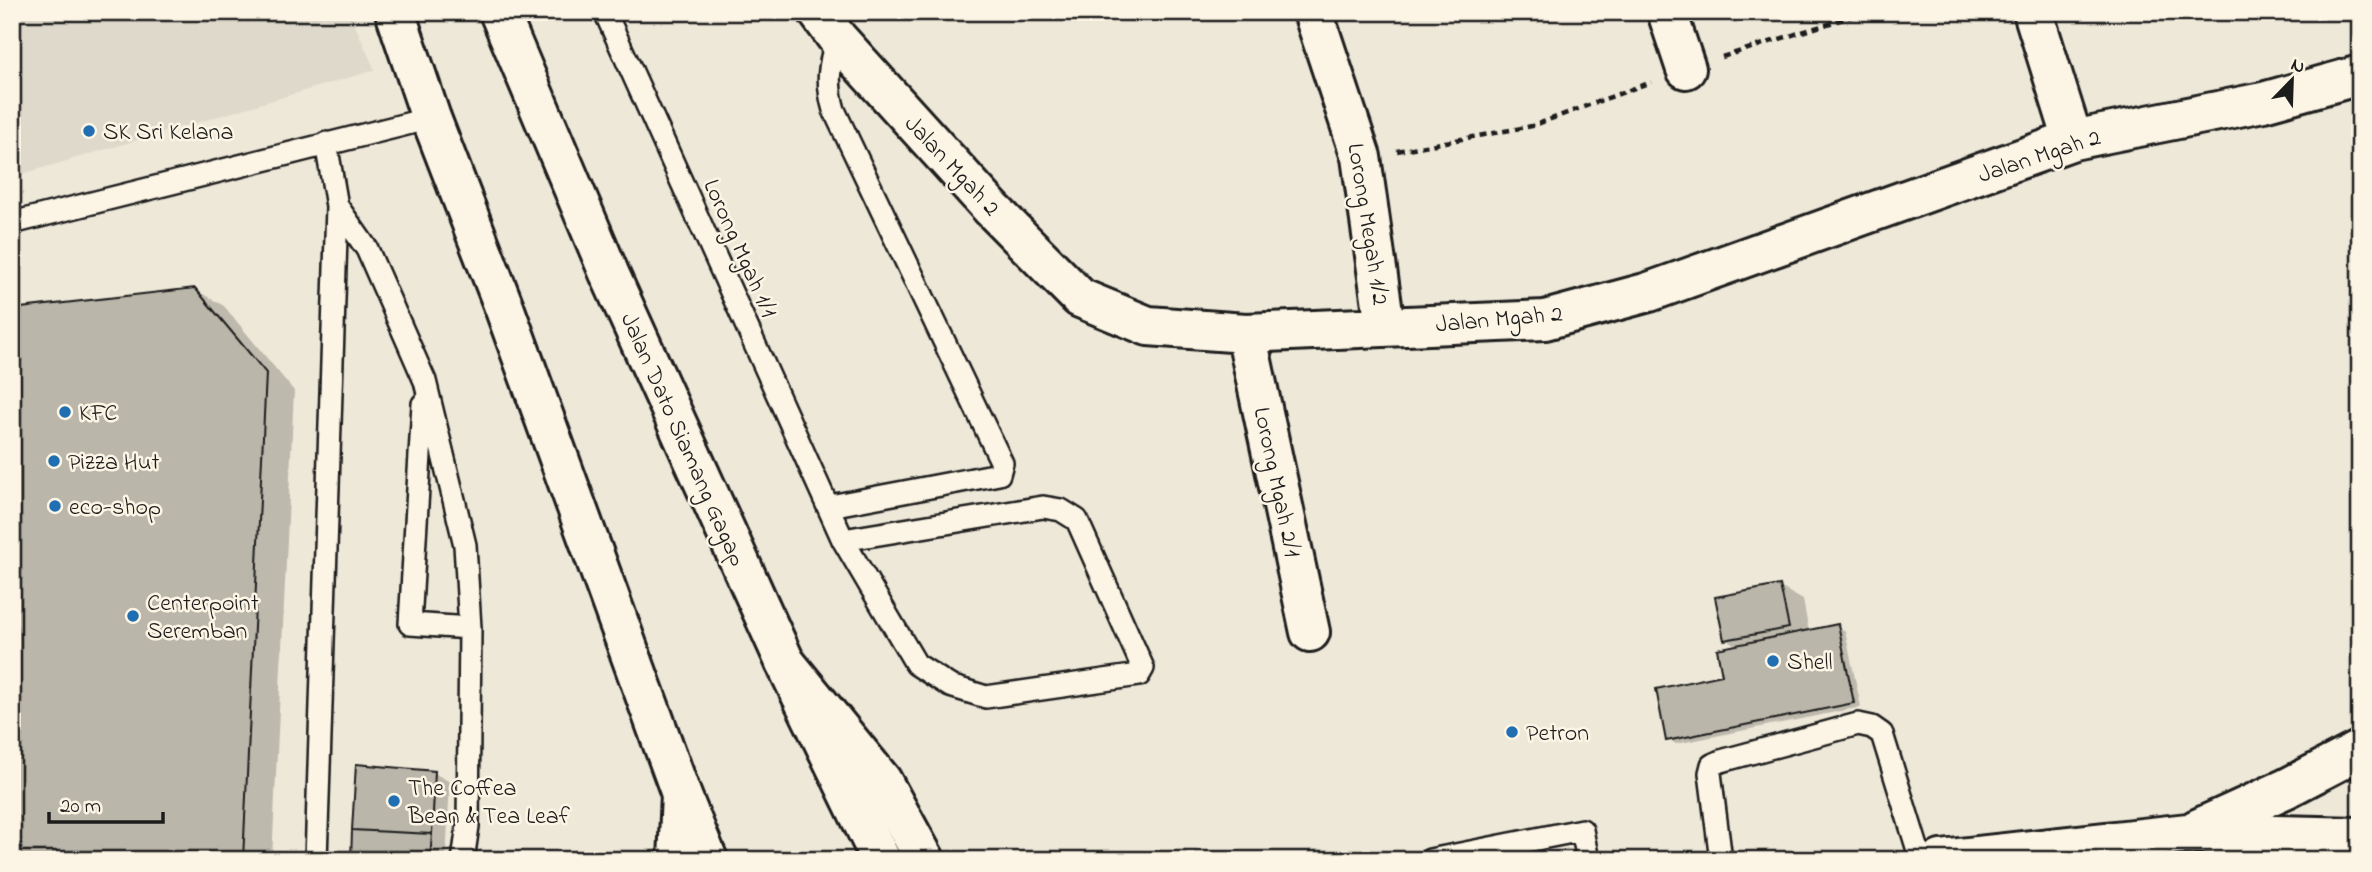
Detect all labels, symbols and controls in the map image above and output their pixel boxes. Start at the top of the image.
north arrow [2256,46,2326,116]
text: N [2286,52,2309,82]
street label: Jalan Mgah 2 [895,108,1007,225]
place label: SK Sri Kelana [103,116,233,151]
street label: Jalan Mgah 2 [1974,121,2106,194]
marker: SK Sri Kelana [81,123,97,139]
street label: Lorong Megah 1/2 [1336,141,1397,308]
street label: Lorong Mgah 1/1 [693,174,785,324]
street label: Jalan Mgah 2 [1434,298,1564,343]
street label: Jalan Dato Siamang Gagap [610,308,753,572]
place label: KFC [79,397,117,432]
marker: KFC [57,404,73,420]
street label: Lorong Mgah 2/1 [1243,404,1309,561]
place label: Pizza Hut [68,446,160,481]
marker: Pizza Hut [46,453,62,469]
place label: eco-shop [69,491,161,526]
marker: eco-shop [47,498,63,514]
place label: Centerpoint Seremban [147,587,259,650]
marker: Centerpoint Seremban [125,608,141,624]
place label: Shell [1787,646,1833,681]
marker: Shell [1765,653,1781,669]
place label: Petron [1526,717,1589,752]
marker: Petron [1504,724,1520,740]
place label: The Coffea Bean & Tea Leaf [407,772,571,835]
scale bar [49,781,163,825]
text: 20 m [60,792,101,822]
marker: The Coffea Bean & Tea Leaf [386,793,402,809]

